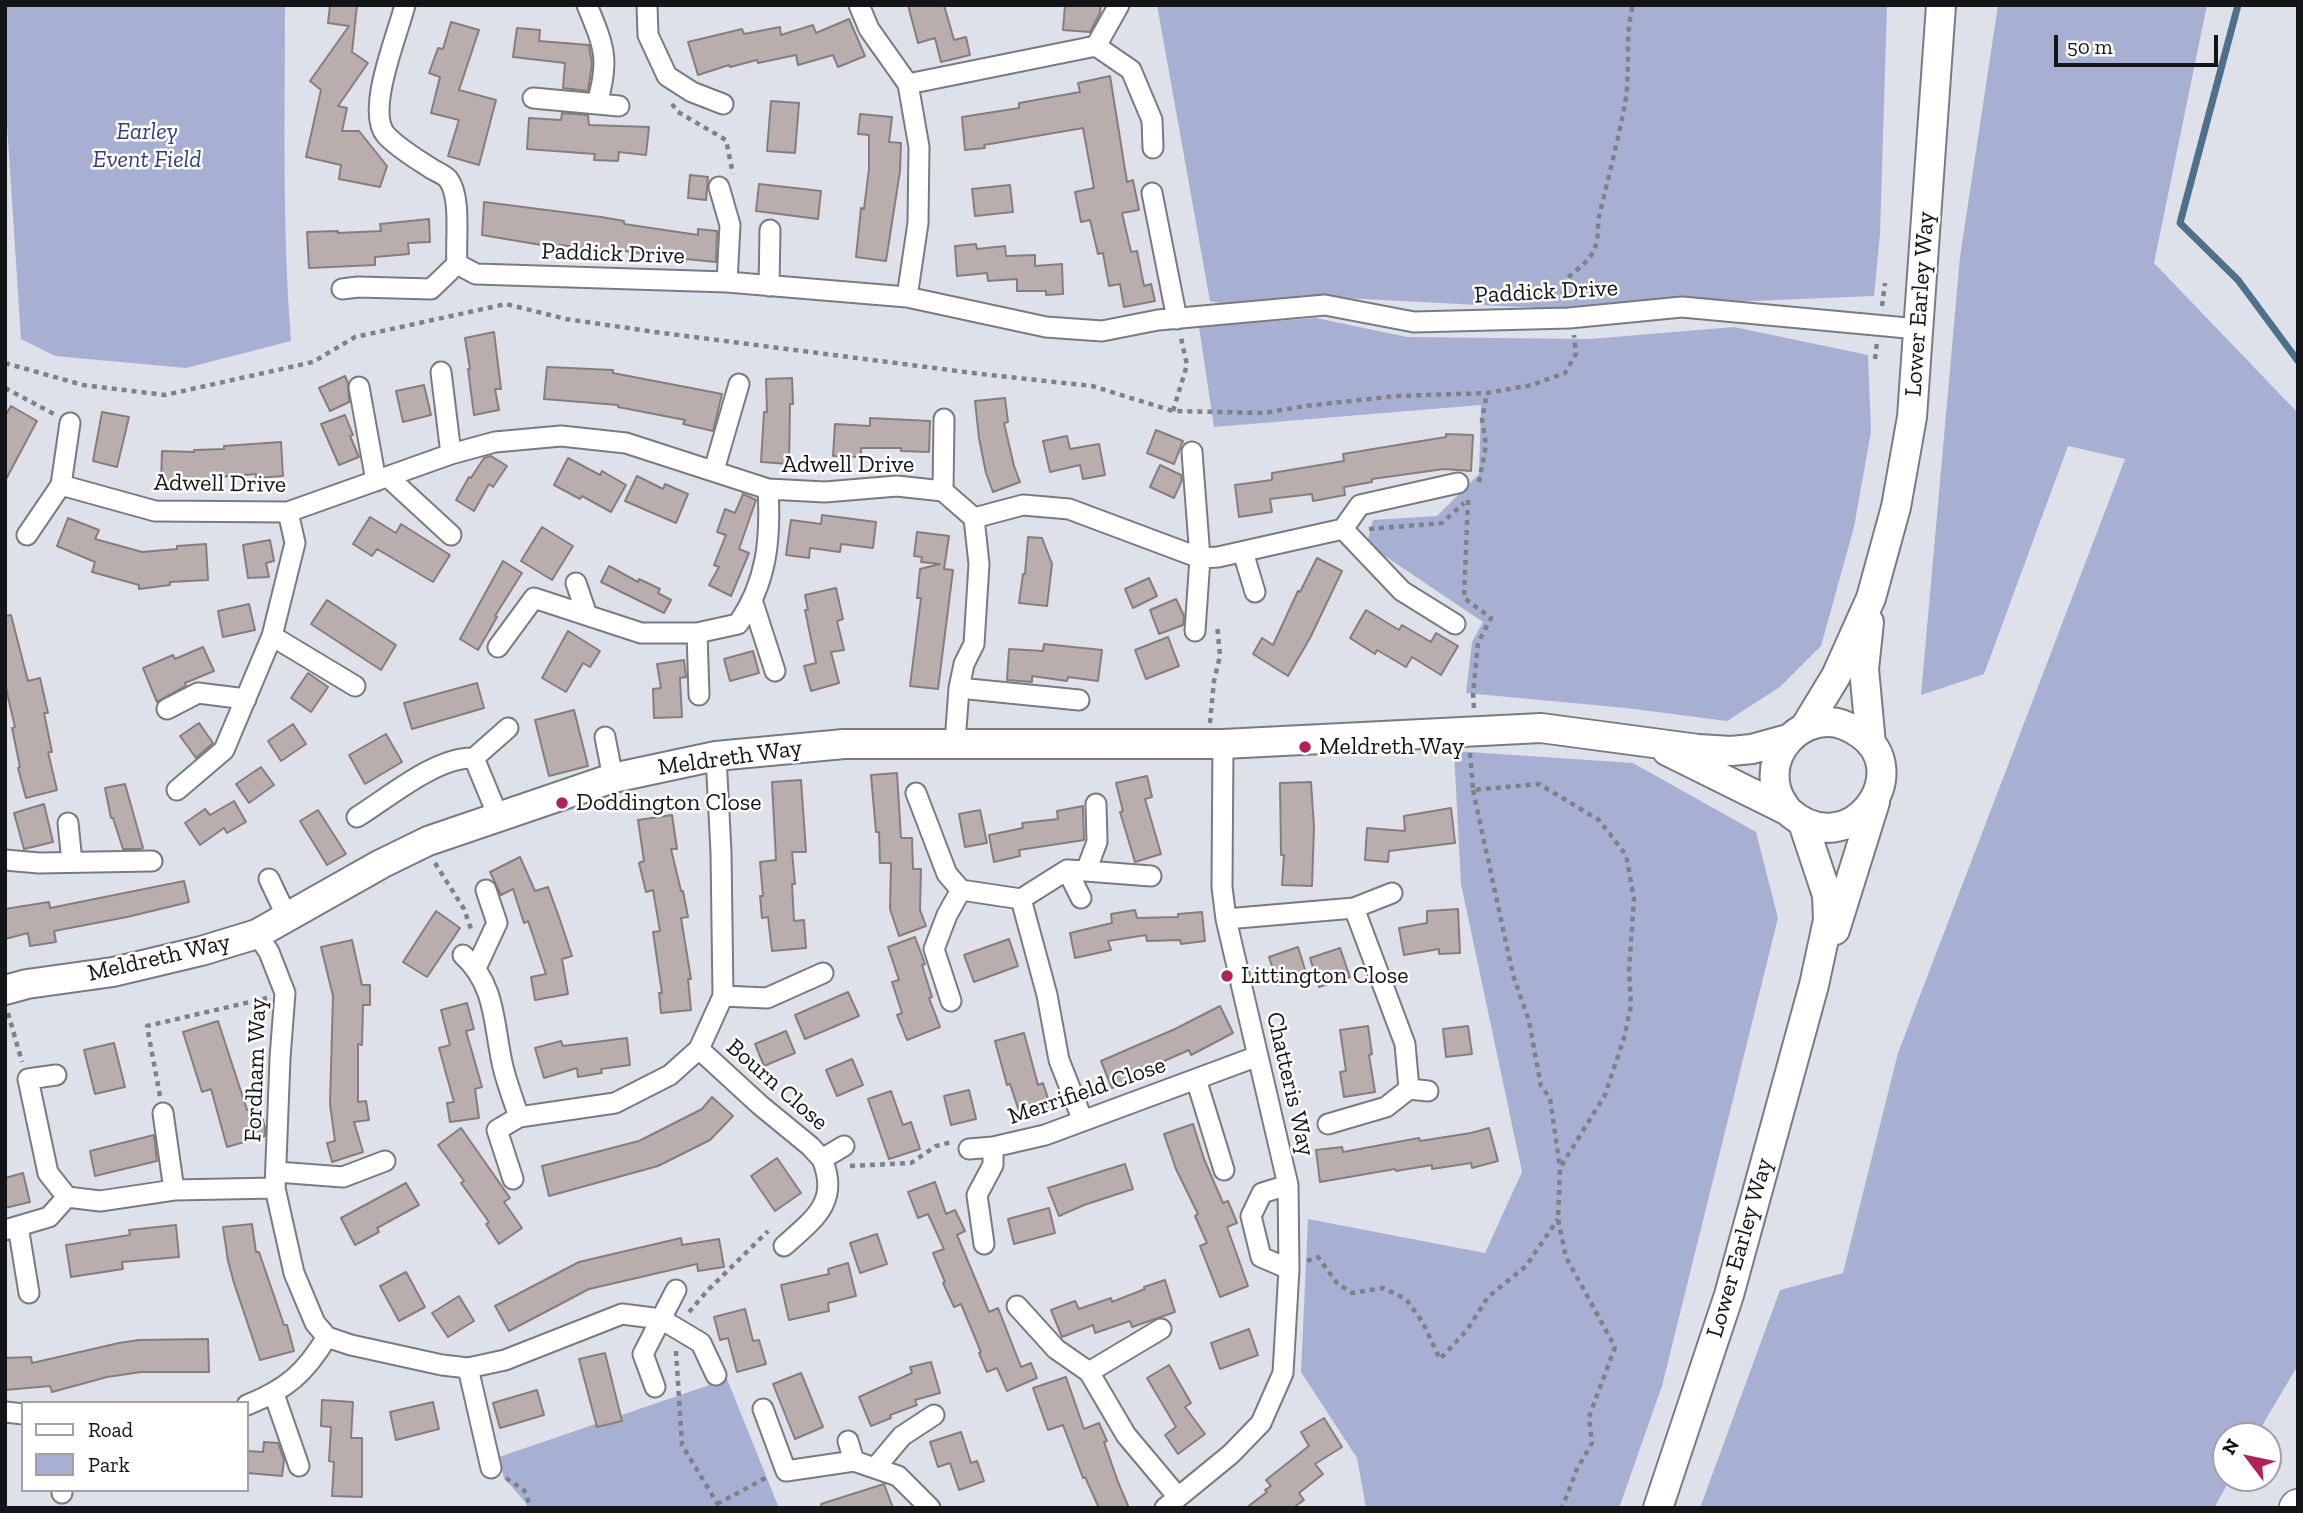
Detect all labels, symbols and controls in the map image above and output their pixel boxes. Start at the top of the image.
scale bar [2058,21,2222,65]
text: 50 m [2067,34,2113,59]
park label: Earley Event Field [92,118,202,174]
street label: Lower Earley Way [1899,211,1941,397]
street label: Paddick Drive [541,237,685,271]
street label: Paddick Drive [1473,274,1619,310]
street label: Adwell Drive [782,451,914,479]
street label: Adwell Drive [154,468,286,500]
place label: Meldreth Way [1319,733,1464,761]
street label: Meldreth Way [656,734,804,782]
marker: Meldreth Way [1297,739,1313,755]
place label: Doddington Close [576,789,762,817]
marker: Doddington Close [554,795,570,811]
street label: Meldreth Way [85,928,233,988]
place label: Littington Close [1241,962,1409,990]
marker: Littington Close [1219,968,1235,984]
street label: Fordham Way [239,997,273,1143]
street label: Chatteris Way [1259,1009,1321,1159]
street label: Bourn Close [720,1033,834,1137]
street label: Merrifield Close [1004,1051,1170,1131]
street label: Lower Earley Way [1701,1155,1779,1341]
legend [21,1401,248,1492]
text: Road [88,1417,133,1442]
north arrow [2212,1422,2282,1492]
text: N [2217,1434,2244,1459]
text: Park [88,1452,130,1477]

